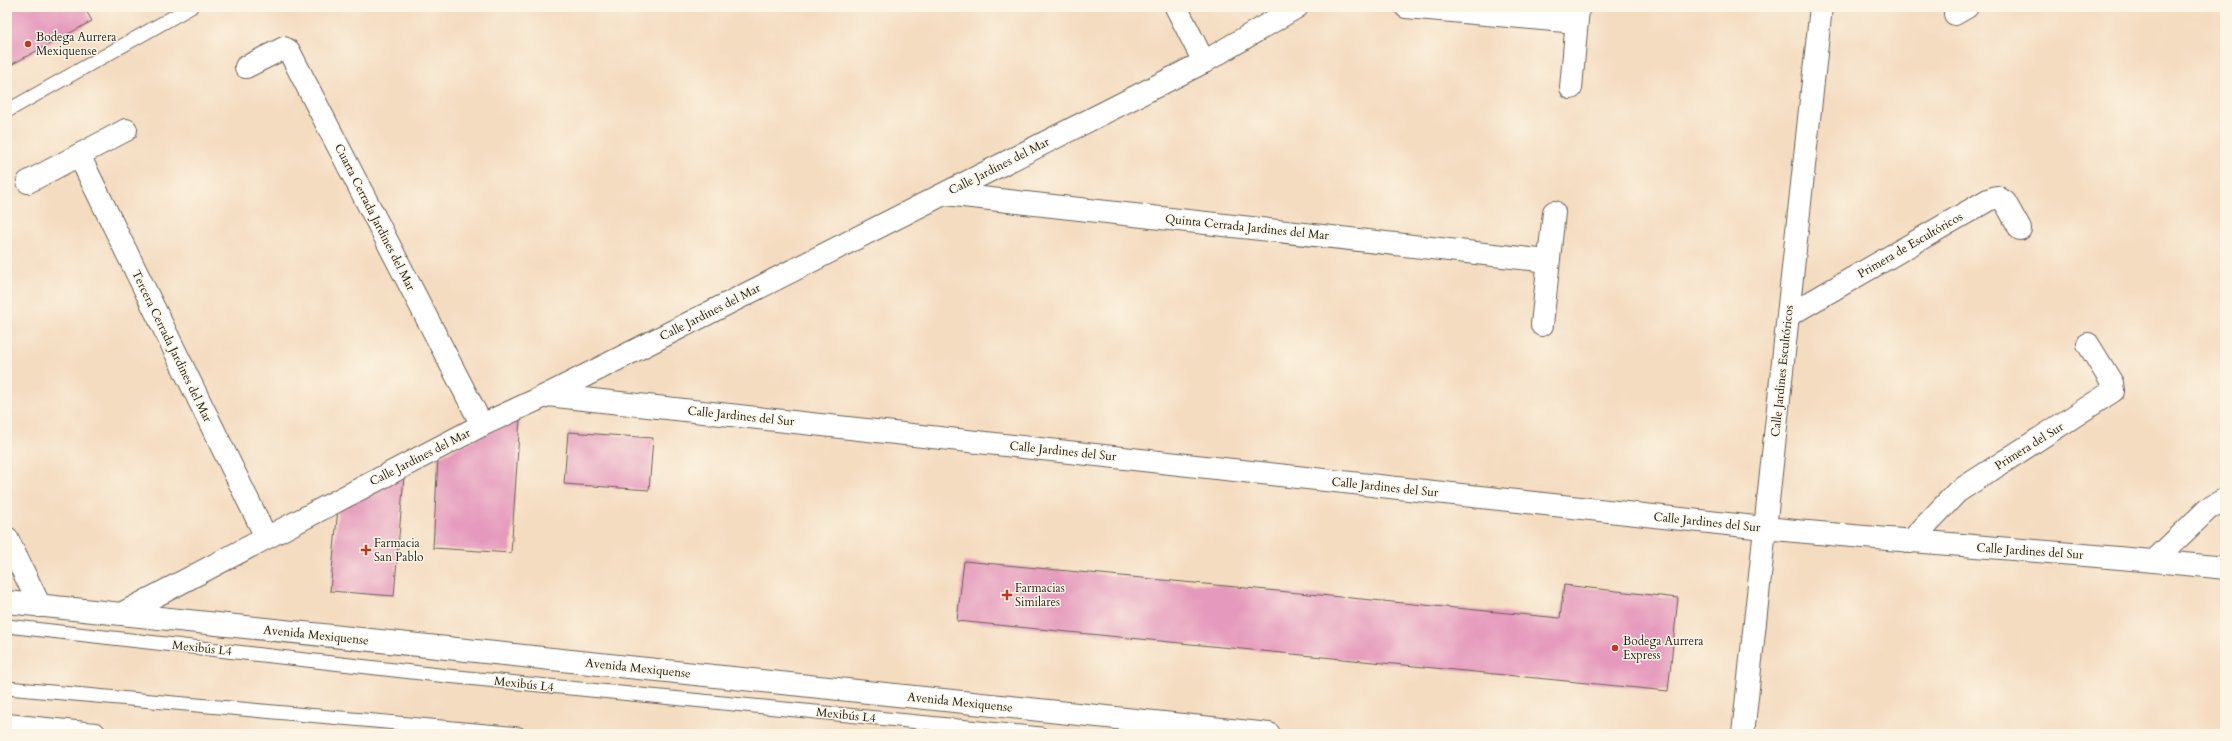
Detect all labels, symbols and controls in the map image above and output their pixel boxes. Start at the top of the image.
place label: Bodega Aurrera Mexiquense [36,29,117,59]
marker: Bodega Aurrera Mexiquense [23,39,33,49]
street label: Calle Jardines del Mar [946,133,1053,198]
street label: Cuarta Cerrada Jardines del Mar [331,141,419,294]
street label: Primera de Escultóricos [1855,208,1965,282]
street label: Quinta Cerrada Jardines del Mar [1164,210,1330,244]
street label: Tercera Cerrada Jardines del Mar [128,267,216,425]
street label: Calle Jardines del Mar [657,279,764,344]
street label: Calle Jardines Escultóricos [1767,304,1797,438]
street label: Calle Jardines del Sur [687,402,796,430]
street label: Primera del Sur [1992,418,2067,474]
street label: Calle Jardines del Mar [367,424,474,489]
street label: Calle Jardines del Sur [1009,437,1118,465]
street label: Calle Jardines del Sur [1331,473,1440,501]
street label: Calle Jardines del Sur [1653,508,1762,536]
place label: Farmacia San Pablo [374,535,424,565]
street label: Calle Jardines del Sur [1976,539,2085,563]
marker: Farmacia San Pablo [361,545,371,555]
place label: Farmacias Similares [1015,580,1065,610]
marker: Farmacias Similares [1002,590,1012,600]
street label: Avenida Mexiquense [263,622,369,648]
place label: Bodega Aurrera Express [1623,633,1704,663]
street label: Mexibús L4 [171,637,233,659]
marker: Bodega Aurrera Express [1610,643,1620,653]
street label: Avenida Mexiquense [585,655,691,681]
street label: Mexibús L4 [493,673,555,695]
street label: Avenida Mexiquense [907,689,1013,715]
street label: Mexibús L4 [815,704,877,726]

